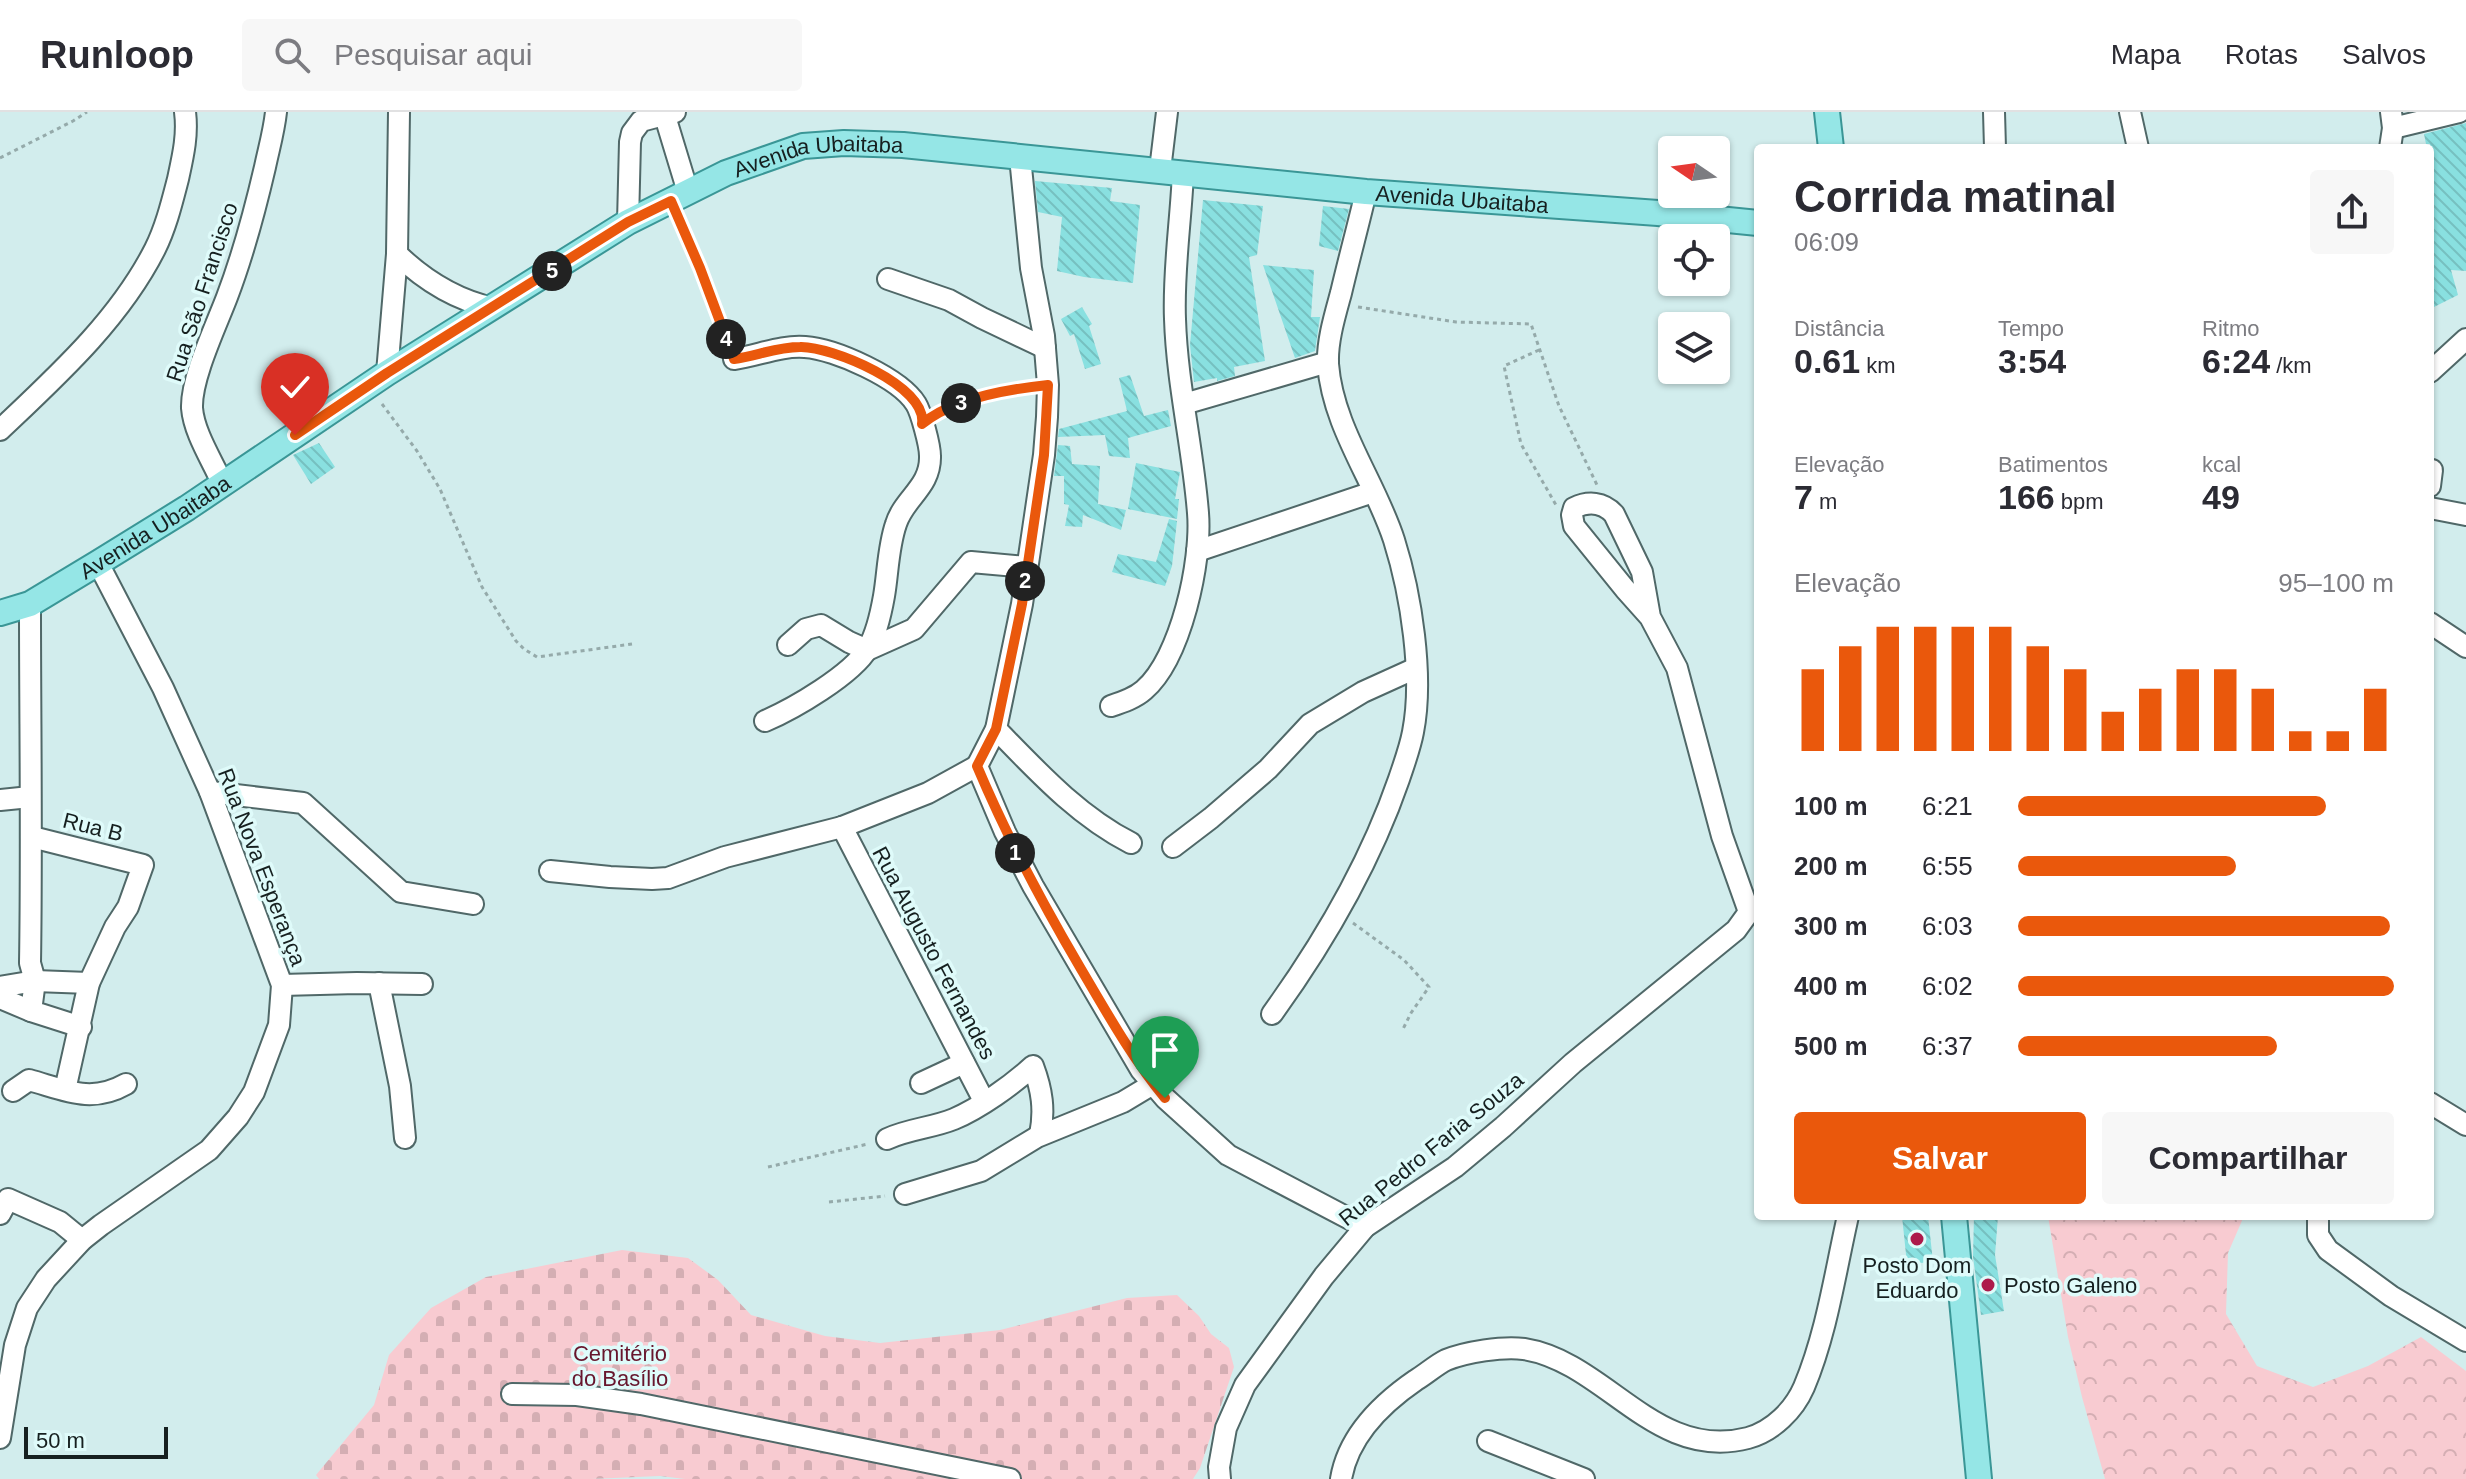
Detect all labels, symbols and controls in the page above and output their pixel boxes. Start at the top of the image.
search box [242,19,802,91]
icon: search [270,33,314,77]
text: Runloop [40,34,194,76]
text: Pesquisar aqui [334,38,533,71]
text: Mapa [2111,39,2181,70]
text: Rotas [2225,39,2298,70]
text: Salvos [2342,39,2426,70]
street label: Avenida Ubaitaba [730,130,905,182]
north arrow [1658,136,1730,208]
map controls [1658,136,1730,384]
button: share [2310,170,2394,254]
text: Corrida matinal [1794,172,2117,221]
street label: Avenida Ubaitaba [1375,180,1550,218]
street label: Rua São Francisco [161,199,243,385]
button: locate [1658,224,1730,296]
text: 06:09 [1794,227,1859,257]
pin: 5 [532,251,572,291]
text: 5 [546,258,558,283]
button: layers [1658,312,1730,384]
text: Distância [1794,316,1884,341]
text: Tempo [1998,316,2064,341]
text: Ritmo [2202,316,2259,341]
pin: 4 [706,319,746,359]
text: 4 [720,326,732,351]
text: 0.61 [1794,342,1860,380]
text: 3:54 [1998,342,2066,380]
text: 6:24 [2202,342,2270,380]
pin [261,353,329,435]
text: km [1860,353,1896,378]
text: /km [2270,353,2312,378]
icon: check [273,365,317,409]
pin: 3 [941,383,981,423]
text: 3 [955,390,967,415]
text: Elevação [1794,452,1885,477]
text: Batimentos [1998,452,2108,477]
text: kcal [2202,452,2241,477]
street label: Avenida Ubaitaba [75,470,236,584]
text: 7 [1794,478,1813,516]
text: 166 [1998,478,2055,516]
text: 49 [2202,478,2240,516]
text: m [1813,489,1837,514]
text: bpm [2055,489,2104,514]
pin: 2 [1005,561,1045,601]
text: 2 [1019,568,1031,593]
text: Elevação [1794,568,1901,598]
text: 95–100 m [2278,568,2394,598]
street label: Rua Nova Esperança [213,765,311,970]
text: 100 m [1794,791,1868,821]
text: 6:21 [1922,791,1973,821]
street label: Rua B [60,807,126,847]
pin: 1 [995,833,1035,873]
text: 1 [1009,840,1021,865]
street label: Rua Augusto Fernandes [867,842,1001,1064]
text: 200 m [1794,851,1868,881]
text: 6:55 [1922,851,1973,881]
text: 300 m [1794,911,1868,941]
text: 6:03 [1922,911,1973,941]
text: 400 m [1794,971,1868,1001]
text: 6:02 [1922,971,1973,1001]
pin [1131,1016,1199,1098]
icon: arrive [1143,1028,1187,1072]
text: 500 m [1794,1031,1868,1061]
text: 6:37 [1922,1031,1973,1061]
street label: Rua Pedro Faria Souza [1334,1066,1529,1231]
button: Salvar [1794,1112,2086,1204]
button: Compartilhar [2102,1112,2394,1204]
marker: Posto Dom Eduardo [1908,1230,1926,1248]
place label: Posto Dom Eduardo [1863,1253,1971,1303]
place label: Posto Galeno [2004,1273,2137,1298]
marker: Posto Galeno [1979,1276,1997,1294]
park label: Cemitério do Basílio [572,1341,668,1391]
scale bar [24,1423,168,1459]
text: 50 m [36,1428,85,1453]

